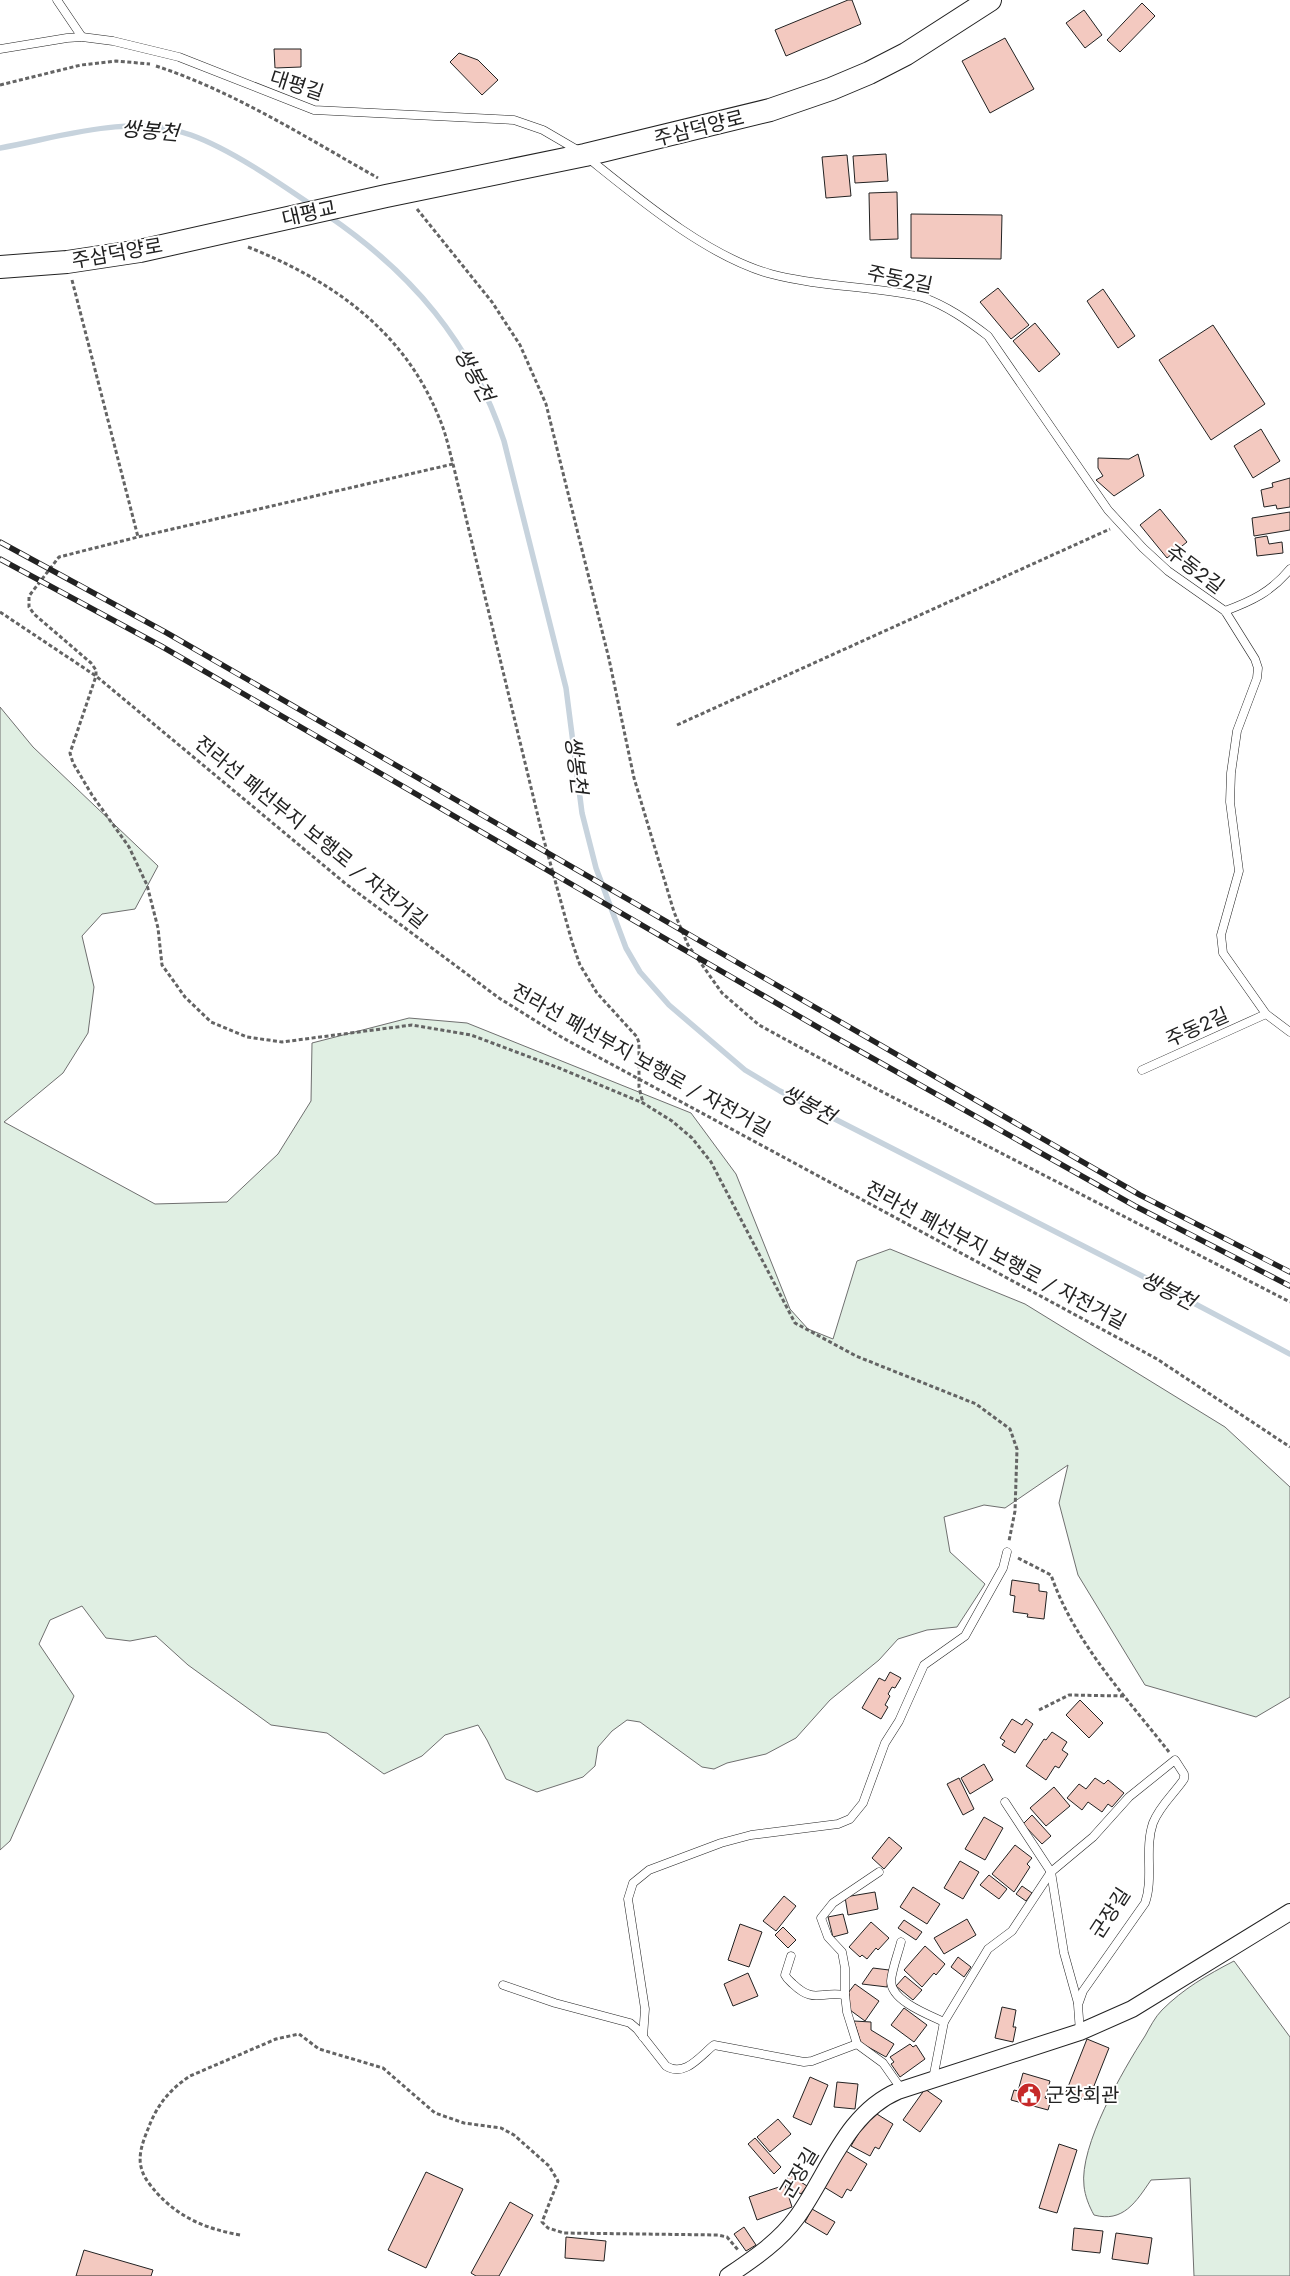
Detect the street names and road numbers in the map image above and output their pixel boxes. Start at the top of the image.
street label: 대평길 [266,63,328,108]
street label: 주삼덕양로 [651,103,747,154]
street label: 대평교 [279,193,339,234]
street label: 주삼덕양로 [69,231,165,276]
street label: 주동2길 [864,258,935,301]
street label: 주동2길 [1159,538,1230,601]
street label: 전라선 폐선부지 보행로 / 자전거길 [188,729,433,936]
street label: 전라선 폐선부지 보행로 / 자전거길 [506,977,775,1144]
street label: 주동2길 [1161,1001,1234,1054]
street label: 전라선 폐선부지 보행로 / 자전거길 [860,1174,1131,1337]
street label: 군장길 [1083,1882,1138,1944]
street label: 군장길 [773,2142,826,2204]

